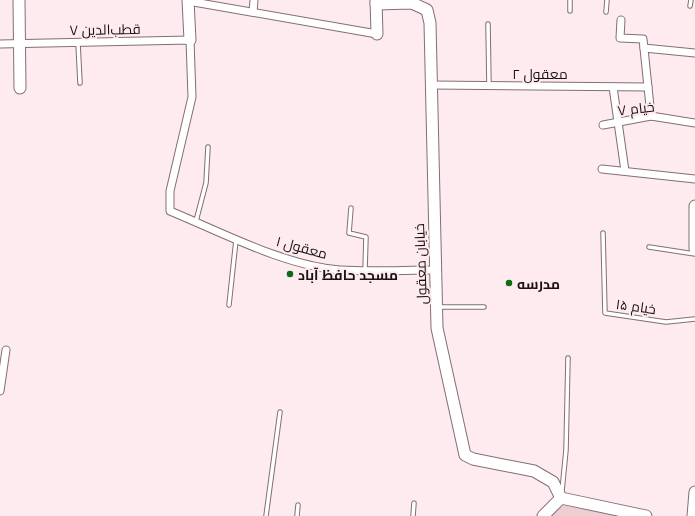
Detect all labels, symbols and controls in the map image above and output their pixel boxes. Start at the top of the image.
street label: قطب‌الدین ۷ [69,19,141,39]
street label: معقول ۲ [512,64,568,83]
street label: خیام ۷ [617,97,656,120]
street label: خیابان معقول [409,223,431,305]
street label: معقول ۱ [274,231,330,263]
place label: مسجد حافظ آباد [298,265,398,284]
marker: مسجد حافظ آباد [285,269,295,279]
place label: مدرسه [517,274,560,293]
marker: مدرسه [504,278,514,288]
street label: خیام ۱۵ [615,294,657,319]

